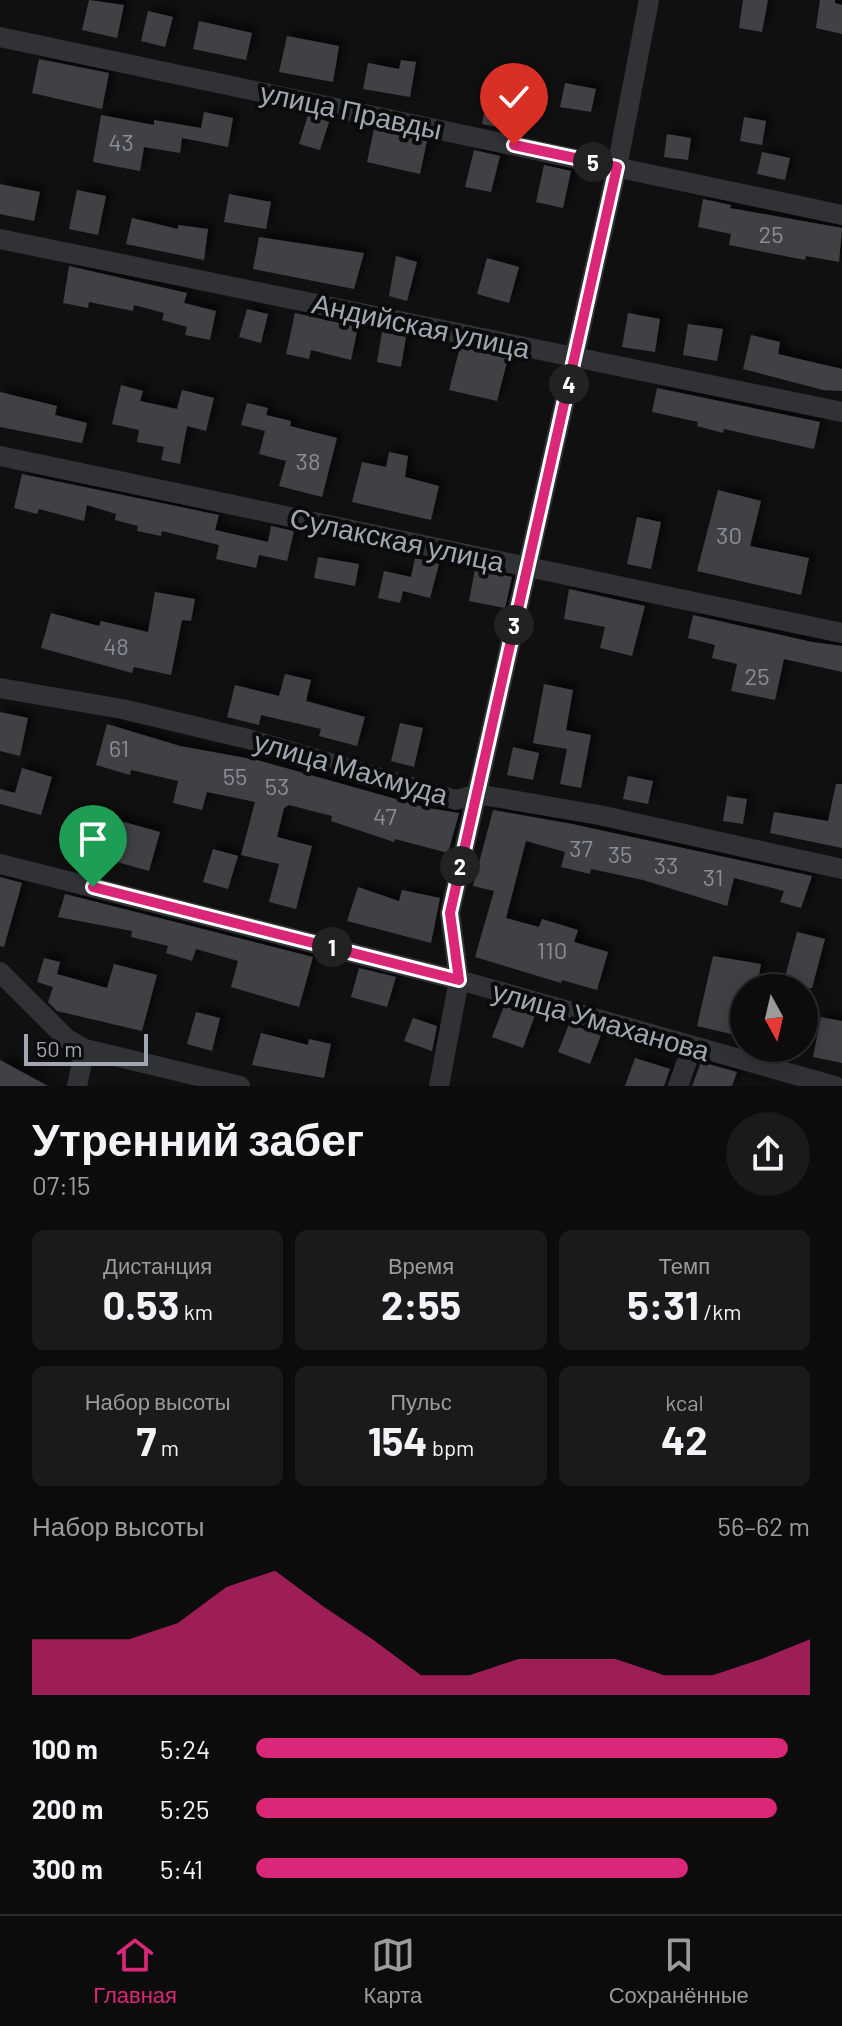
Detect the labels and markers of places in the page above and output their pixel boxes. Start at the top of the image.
pin [480,63,548,145]
pin: 5 [573,142,613,182]
pin: 4 [549,364,589,404]
pin: 3 [494,605,534,645]
pin [59,805,127,887]
pin: 2 [440,846,480,886]
pin: 1 [312,927,352,967]

